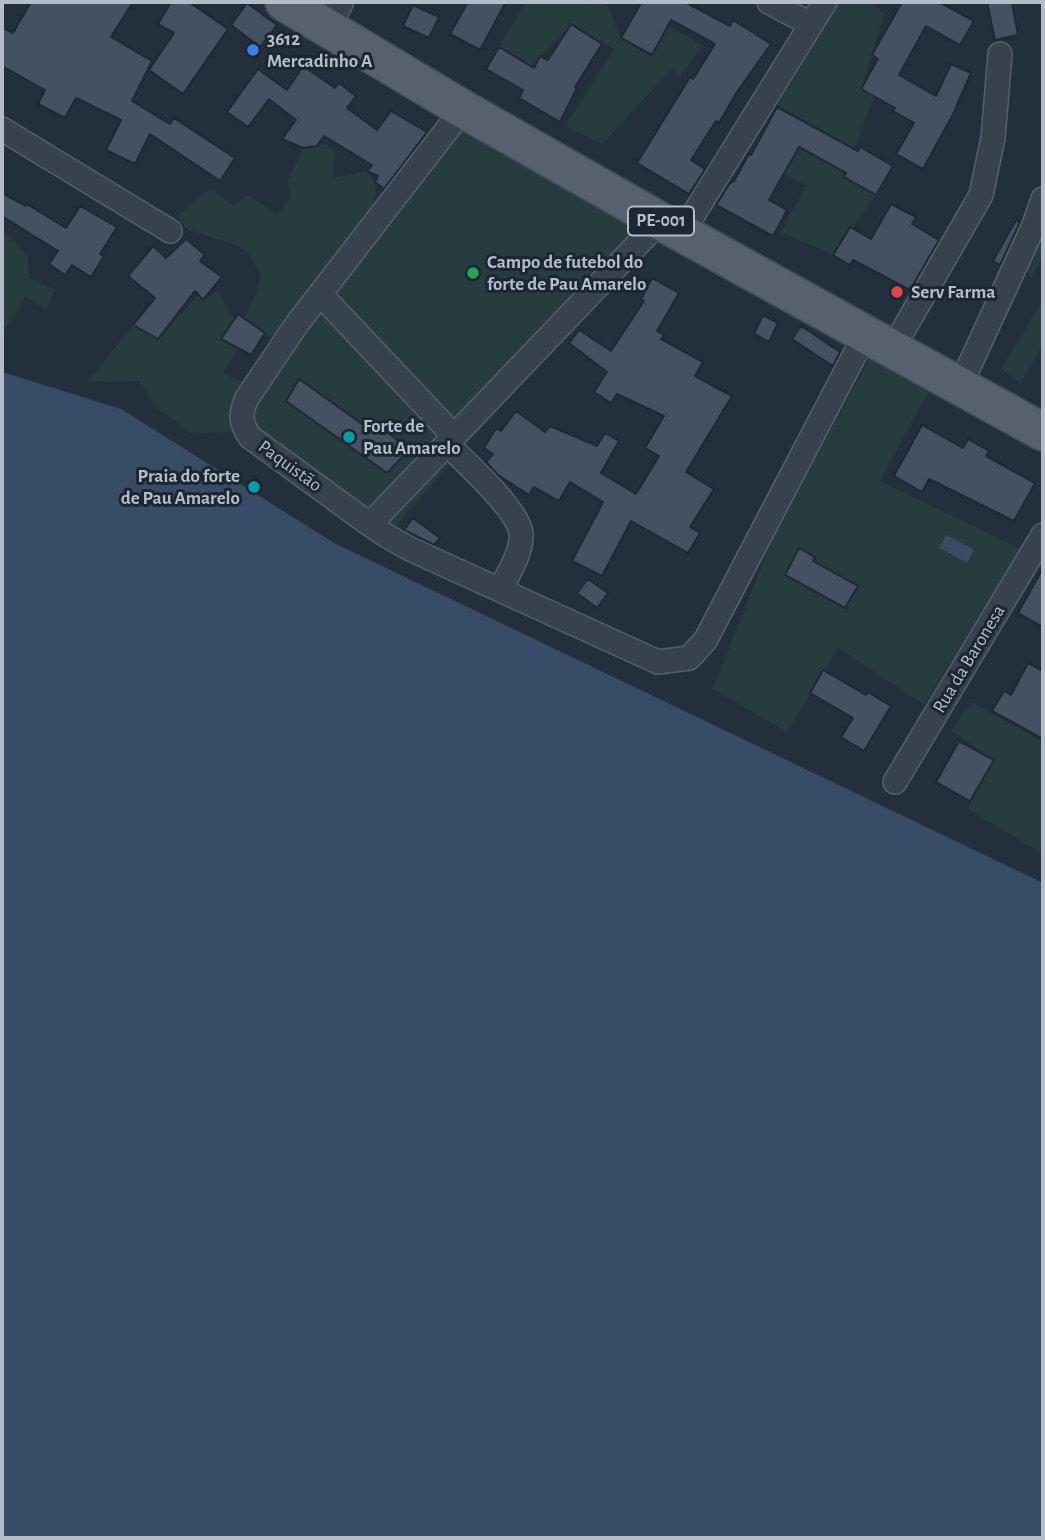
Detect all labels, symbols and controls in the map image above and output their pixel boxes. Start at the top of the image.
place label: 3612 Mercadinho A [267,28,372,72]
marker: 3612 Mercadinho A [245,42,261,58]
road number: PE-001 [628,206,694,236]
place label: Campo de futebol do forte de Pau Amarelo [487,251,647,295]
marker: Campo de futebol do forte de Pau Amarelo [465,265,481,281]
place label: Serv Farma [911,281,995,303]
marker: Serv Farma [889,284,905,300]
place label: Forte de Pau Amarelo [363,415,461,459]
marker: Forte de Pau Amarelo [341,429,357,445]
street label: Paquistão [254,435,326,497]
place label: Praia do forte de Pau Amarelo [121,465,240,509]
marker: Praia do forte de Pau Amarelo [246,479,262,495]
street label: Rua da Baronesa [928,601,1010,717]

